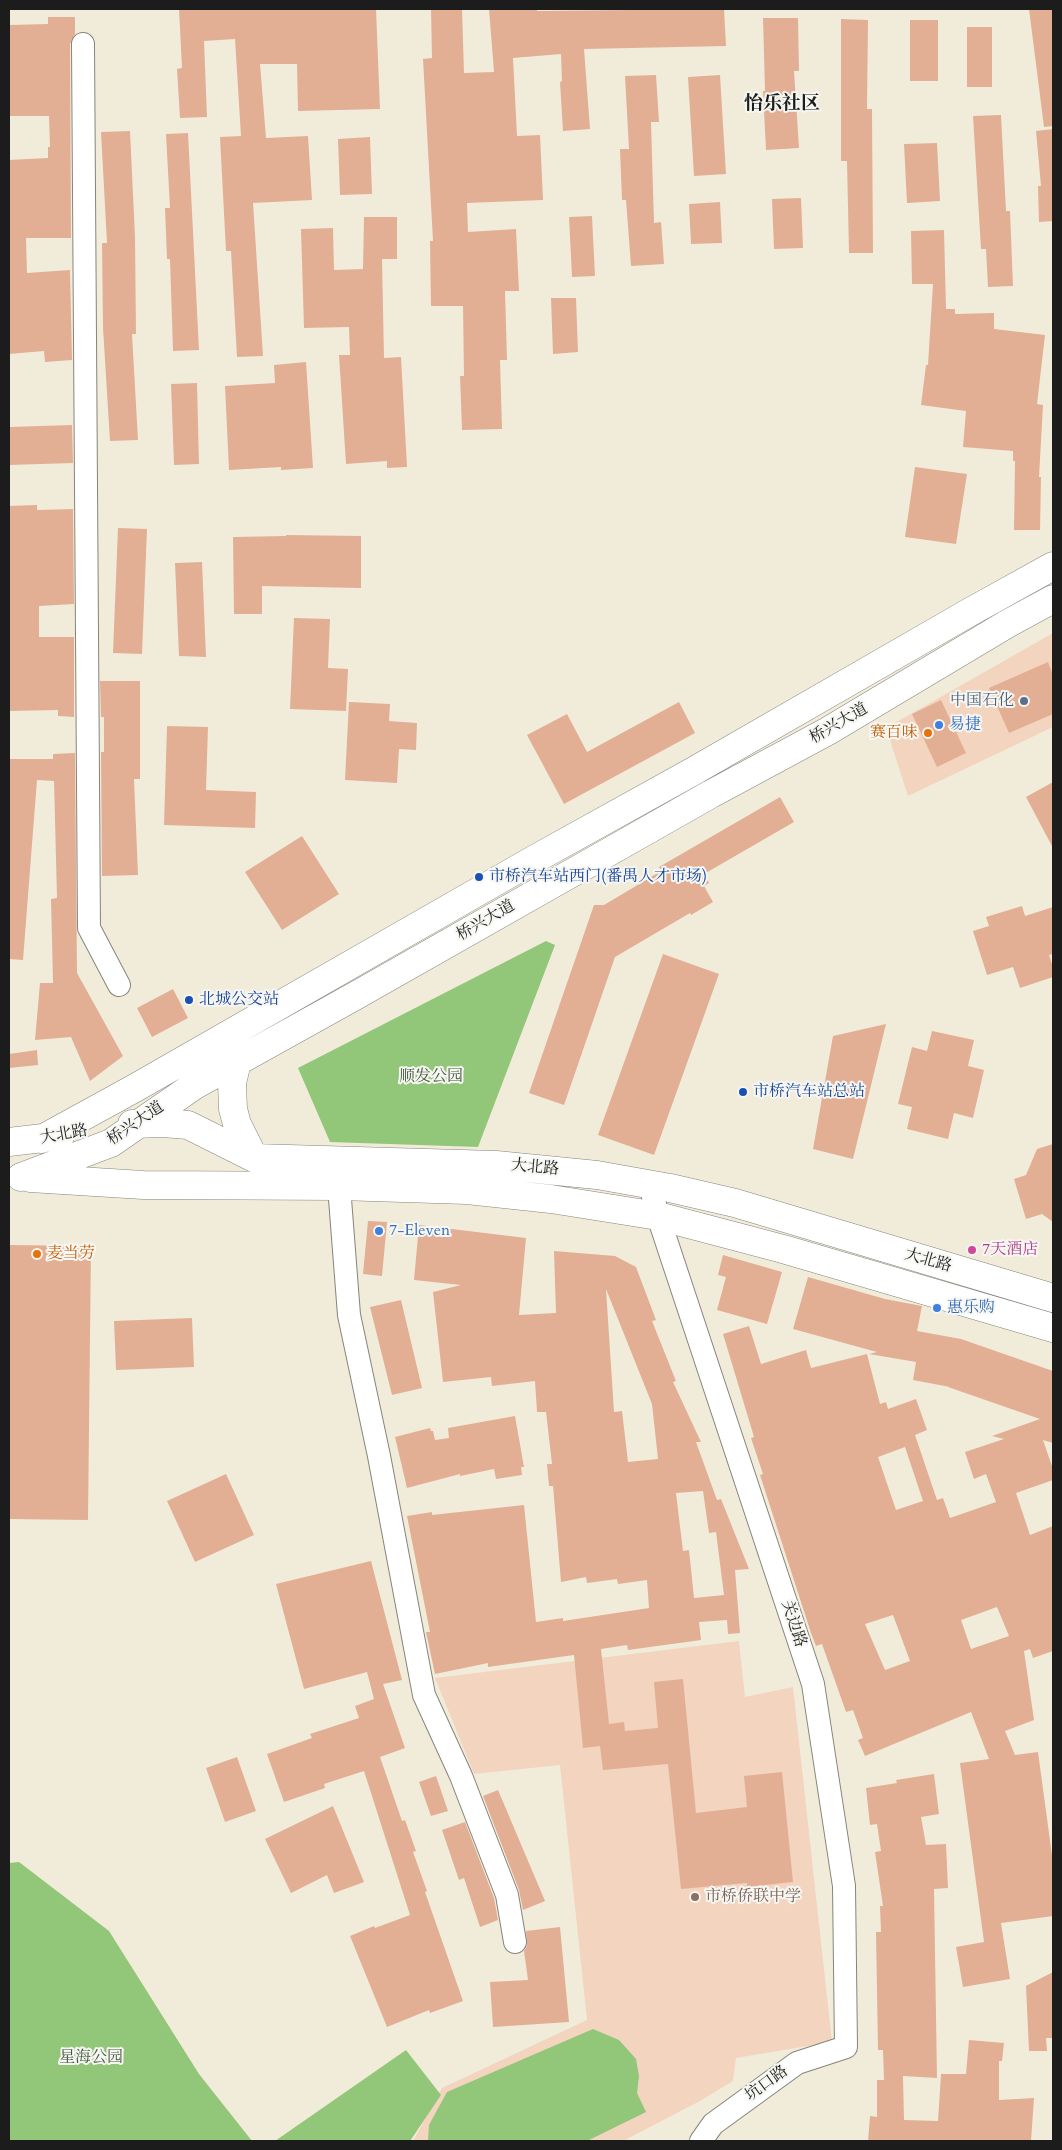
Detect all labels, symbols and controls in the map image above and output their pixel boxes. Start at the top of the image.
district label: 怡乐社区 [744,94,820,116]
place label: 中国石化 [950,691,1014,711]
marker: 中国石化 [1018,695,1030,707]
street label: 桥兴大道 [806,700,872,748]
place label: 易捷 [949,715,981,735]
marker: 易捷 [933,719,945,731]
place label: 赛百味 [870,723,918,743]
marker: 赛百味 [922,727,934,739]
place label: 市桥汽车站西门(番禺人才市场) [489,867,707,887]
marker: 市桥汽车站西门(番禺人才市场) [473,871,485,883]
street label: 桥兴大道 [453,897,519,945]
place label: 北城公交站 [199,990,279,1010]
marker: 北城公交站 [183,994,195,1006]
park label: 顺发公园 [399,1067,463,1087]
place label: 市桥汽车站总站 [753,1082,865,1102]
marker: 市桥汽车站总站 [737,1086,749,1098]
street label: 桥兴大道 [104,1098,168,1150]
street label: 大北路 [39,1121,89,1149]
street label: 大北路 [510,1156,560,1180]
place label: 7-Eleven [389,1221,450,1241]
marker: 7-Eleven [373,1225,385,1237]
place label: 7天酒店 [982,1240,1038,1260]
place label: 麦当劳 [47,1244,95,1264]
marker: 7天酒店 [966,1244,978,1256]
street label: 大北路 [902,1245,954,1277]
marker: 麦当劳 [31,1248,43,1260]
place label: 惠乐购 [947,1298,995,1318]
marker: 惠乐购 [931,1302,943,1314]
street label: 关边路 [776,1598,810,1650]
place label: 市桥侨联中学 [705,1887,801,1907]
marker: 市桥侨联中学 [689,1891,701,1903]
park label: 星海公园 [59,2048,123,2068]
street label: 坑口路 [742,2062,792,2106]

